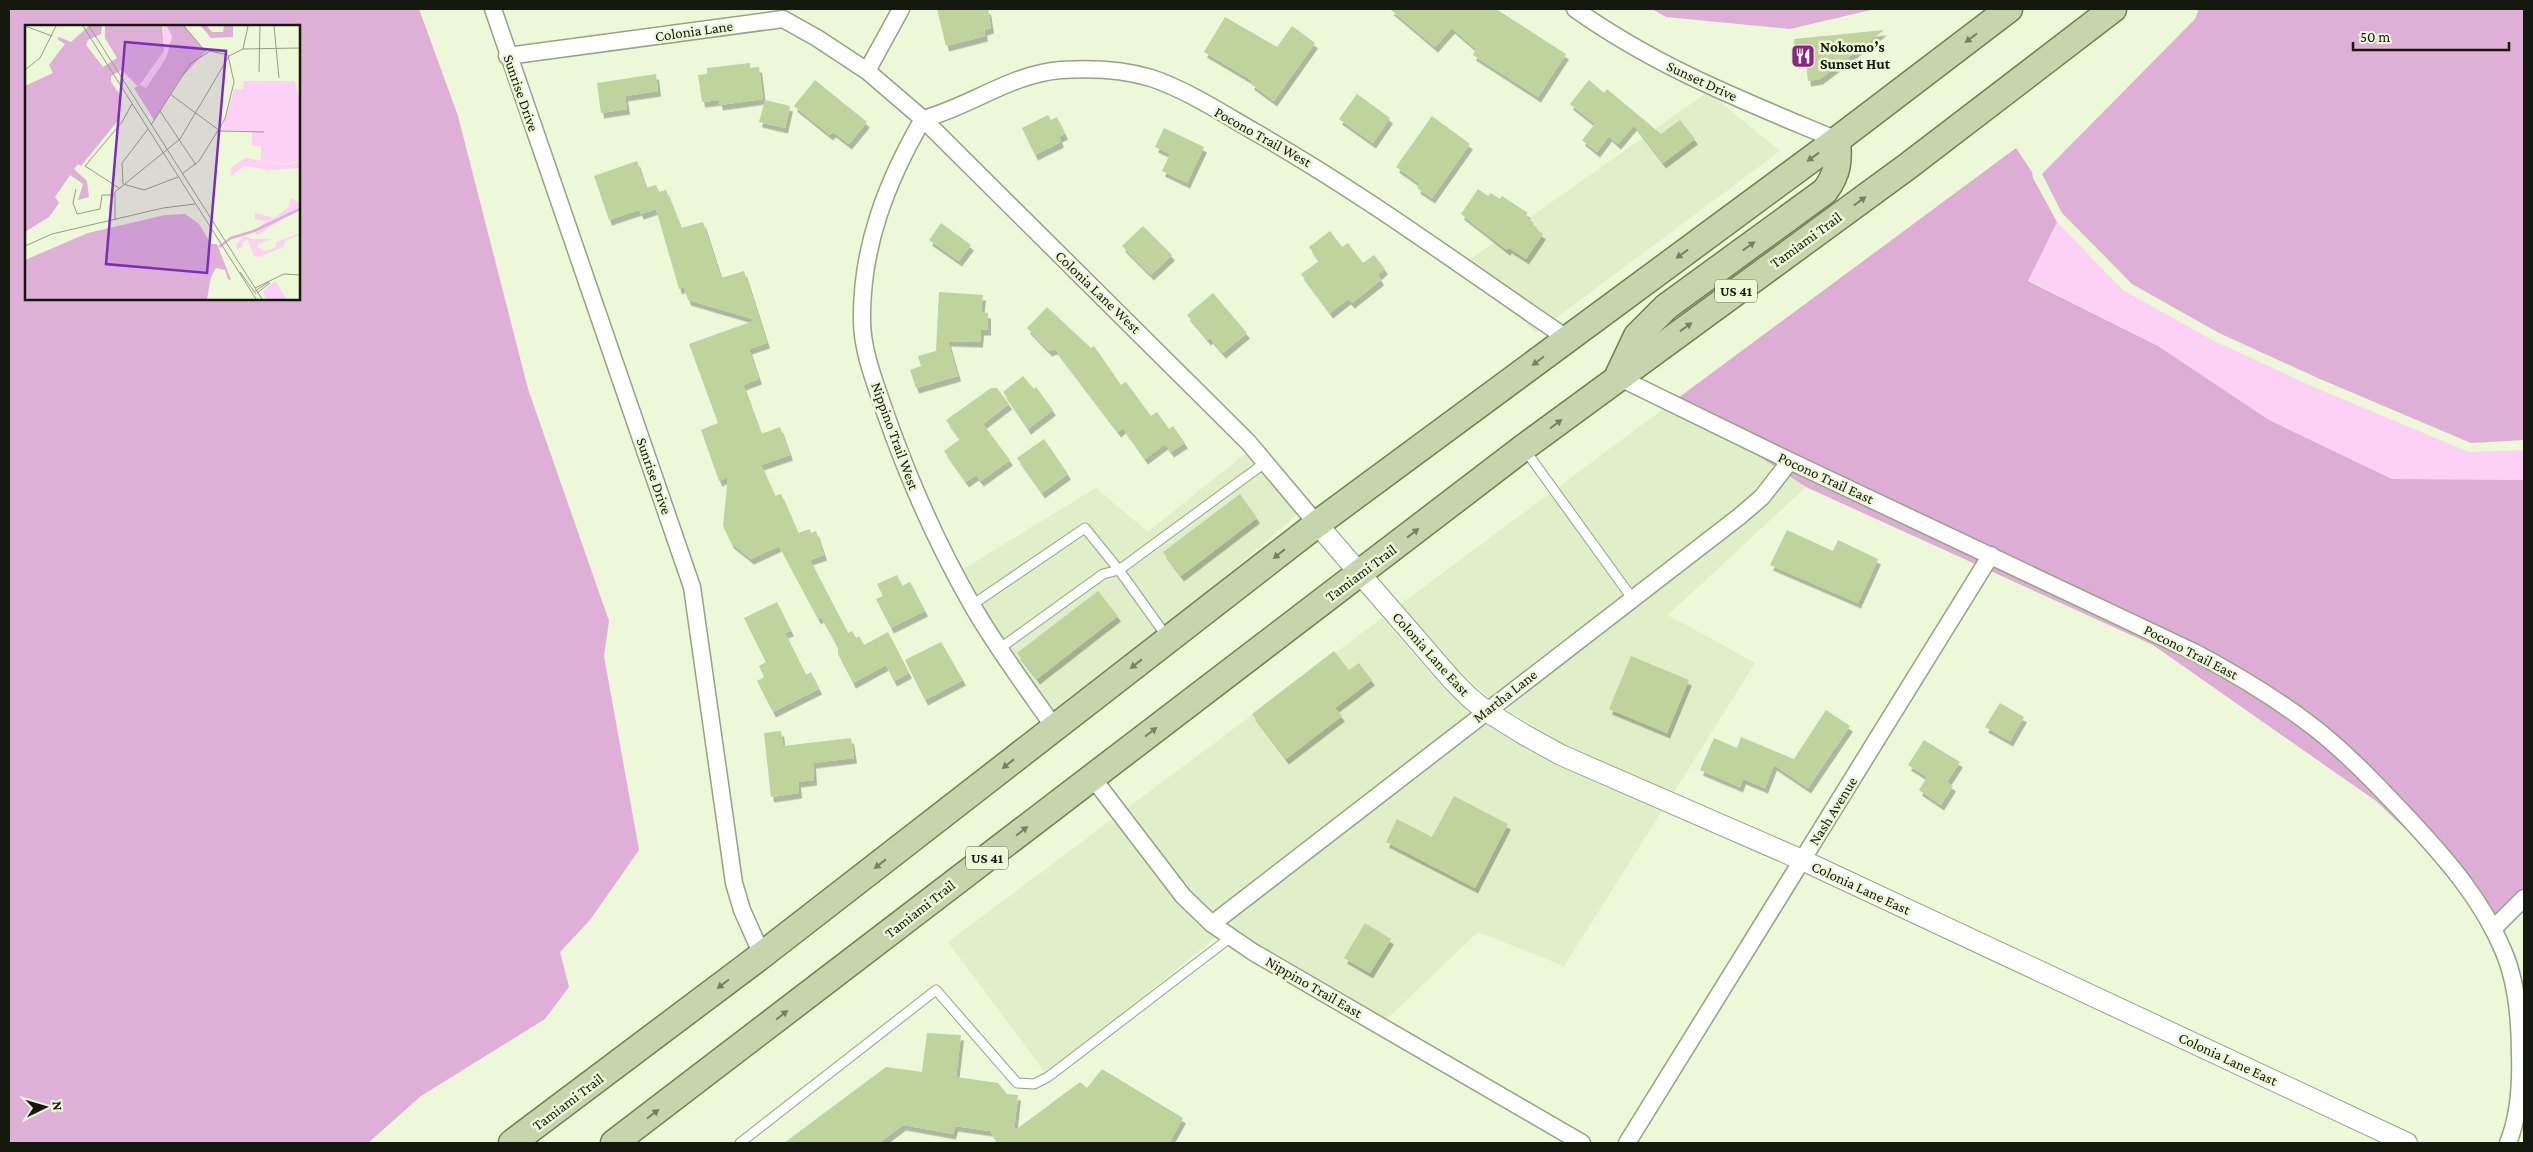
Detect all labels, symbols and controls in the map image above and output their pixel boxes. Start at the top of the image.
street label: Colonia Lane [654,18,734,44]
scale bar [2353,20,2509,52]
inset map [25,25,300,300]
text: 50 m [2360,29,2390,45]
one-way arrow [1965,33,1978,44]
place label: Nokomo’s Sunset Hut [1820,39,1891,72]
restaurant icon: Nokomo’s Sunset Hut [1790,43,1816,69]
street label: Sunrise Drive [500,52,542,134]
street label: Sunset Drive [1664,58,1740,104]
street label: Pocono Trail West [1212,104,1315,171]
one-way arrow [1807,152,1820,163]
one-way arrow [1853,196,1867,206]
street label: Tamiami Trail [1767,209,1845,271]
one-way arrow [1742,241,1755,252]
street label: Colonia Lane West [1052,247,1145,337]
one-way arrow [1675,249,1689,259]
road number: US 41 [1715,280,1757,302]
one-way arrow [1679,322,1693,332]
one-way arrow [1531,356,1545,366]
street label: Nippino Trail West [867,380,922,493]
one-way arrow [1549,418,1562,429]
street label: Sunrise Drive [633,435,675,517]
street label: Pocono Trail East [1776,449,1877,508]
one-way arrow [1406,528,1420,538]
street label: Tamiami Trail [1323,541,1400,605]
one-way arrow [1273,549,1286,560]
street label: Colonia Lane East [1389,609,1473,700]
street label: Pocono Trail East [2141,621,2242,683]
one-way arrow [1130,659,1143,670]
street label: Martha Lane [1470,666,1540,726]
one-way arrow [1144,727,1158,737]
one-way arrow [1002,758,1015,769]
street label: Nash Avenue [1806,773,1861,848]
one-way arrow [1015,825,1028,836]
road number: US 41 [966,846,1008,870]
one-way arrow [873,858,886,869]
street label: Colonia Lane East [1809,858,1914,918]
street label: Tamiami Trail [882,877,958,941]
street label: Nippino Trail East [1263,953,1366,1022]
one-way arrow [717,979,730,990]
one-way arrow [775,1010,789,1020]
street label: Colonia Lane East [2176,1029,2281,1089]
street label: Tamiami Trail [530,1070,607,1134]
north arrow [20,1082,70,1132]
text: N [50,1100,66,1112]
one-way arrow [646,1109,660,1119]

